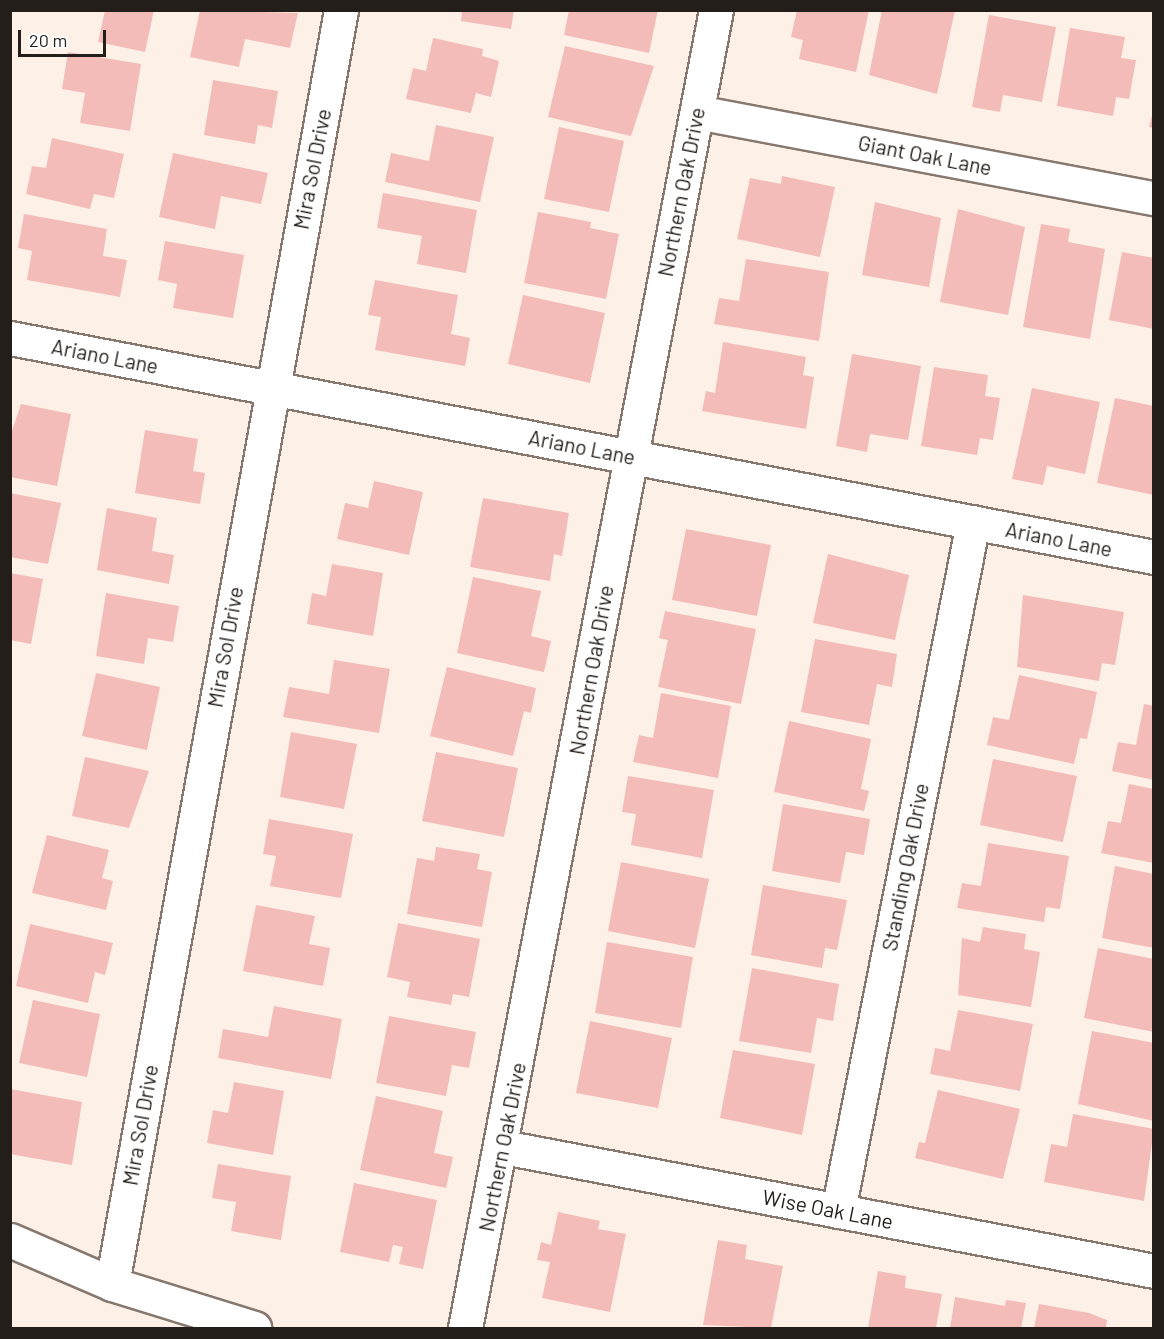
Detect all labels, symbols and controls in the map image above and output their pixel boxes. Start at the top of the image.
scale bar [21,18,110,56]
text: 20 m [29,29,67,51]
street label: Northern Oak Drive [652,105,710,279]
street label: Mira Sol Drive [288,107,336,231]
street label: Giant Oak Lane [856,130,994,180]
street label: Ariano Lane [49,333,161,379]
street label: Ariano Lane [526,424,638,470]
street label: Ariano Lane [1003,516,1115,562]
street label: Northern Oak Drive [564,583,618,757]
street label: Mira Sol Drive [202,585,248,709]
street label: Standing Oak Drive [876,781,934,953]
street label: Northern Oak Drive [473,1060,531,1234]
street label: Mira Sol Drive [117,1063,163,1187]
street label: Wise Oak Lane [760,1184,896,1234]

